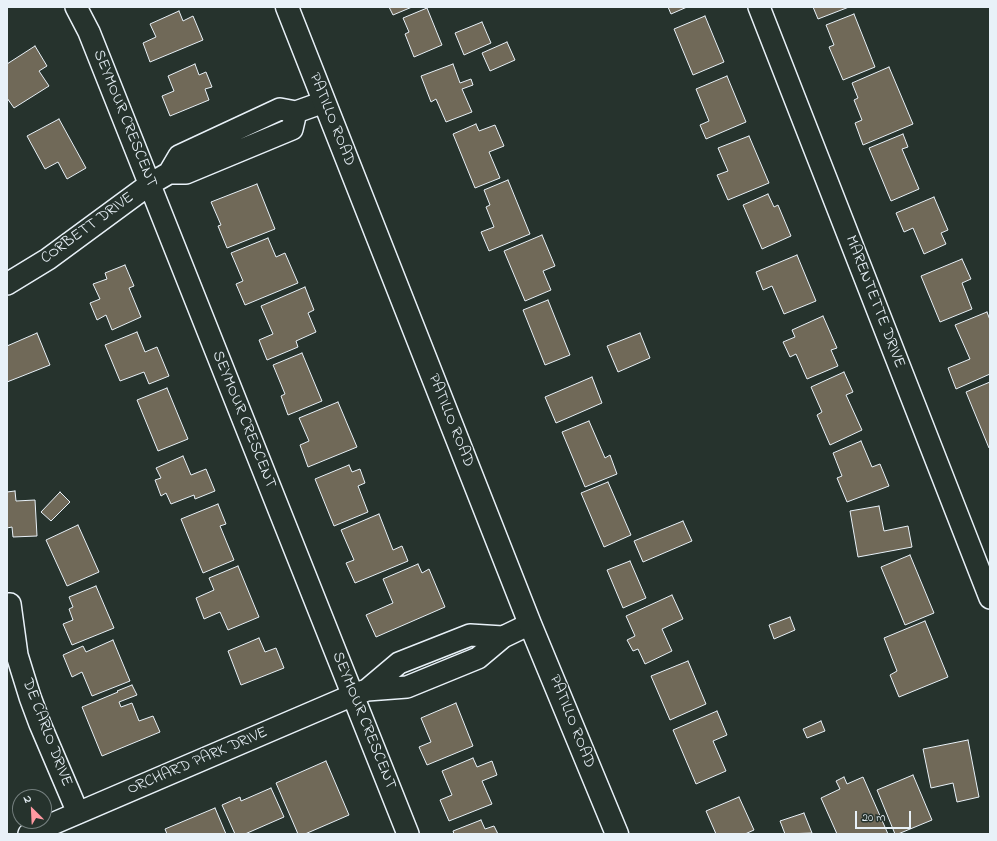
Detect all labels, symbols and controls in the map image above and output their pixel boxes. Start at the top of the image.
street label: SEYMOUR CRESCENT [88,47,160,191]
street label: PATILLO ROAD [304,71,358,169]
street label: CORBETT DRIVE [38,189,138,269]
street label: MARENTETTE DRIVE [840,233,908,371]
street label: SEYMOUR CRESCENT [207,348,279,492]
street label: PATILLO ROAD [423,372,477,470]
street label: SEYMOUR CRESCENT [327,649,399,793]
street label: PATILLO ROAD [544,673,598,771]
street label: DE CARLO DRIVE [17,676,75,790]
street label: ORCHARD PARK DRIVE [125,724,271,800]
north arrow [12,789,52,829]
text: N [21,790,34,808]
scale bar [857,803,913,829]
text: 20 m [862,809,885,827]

